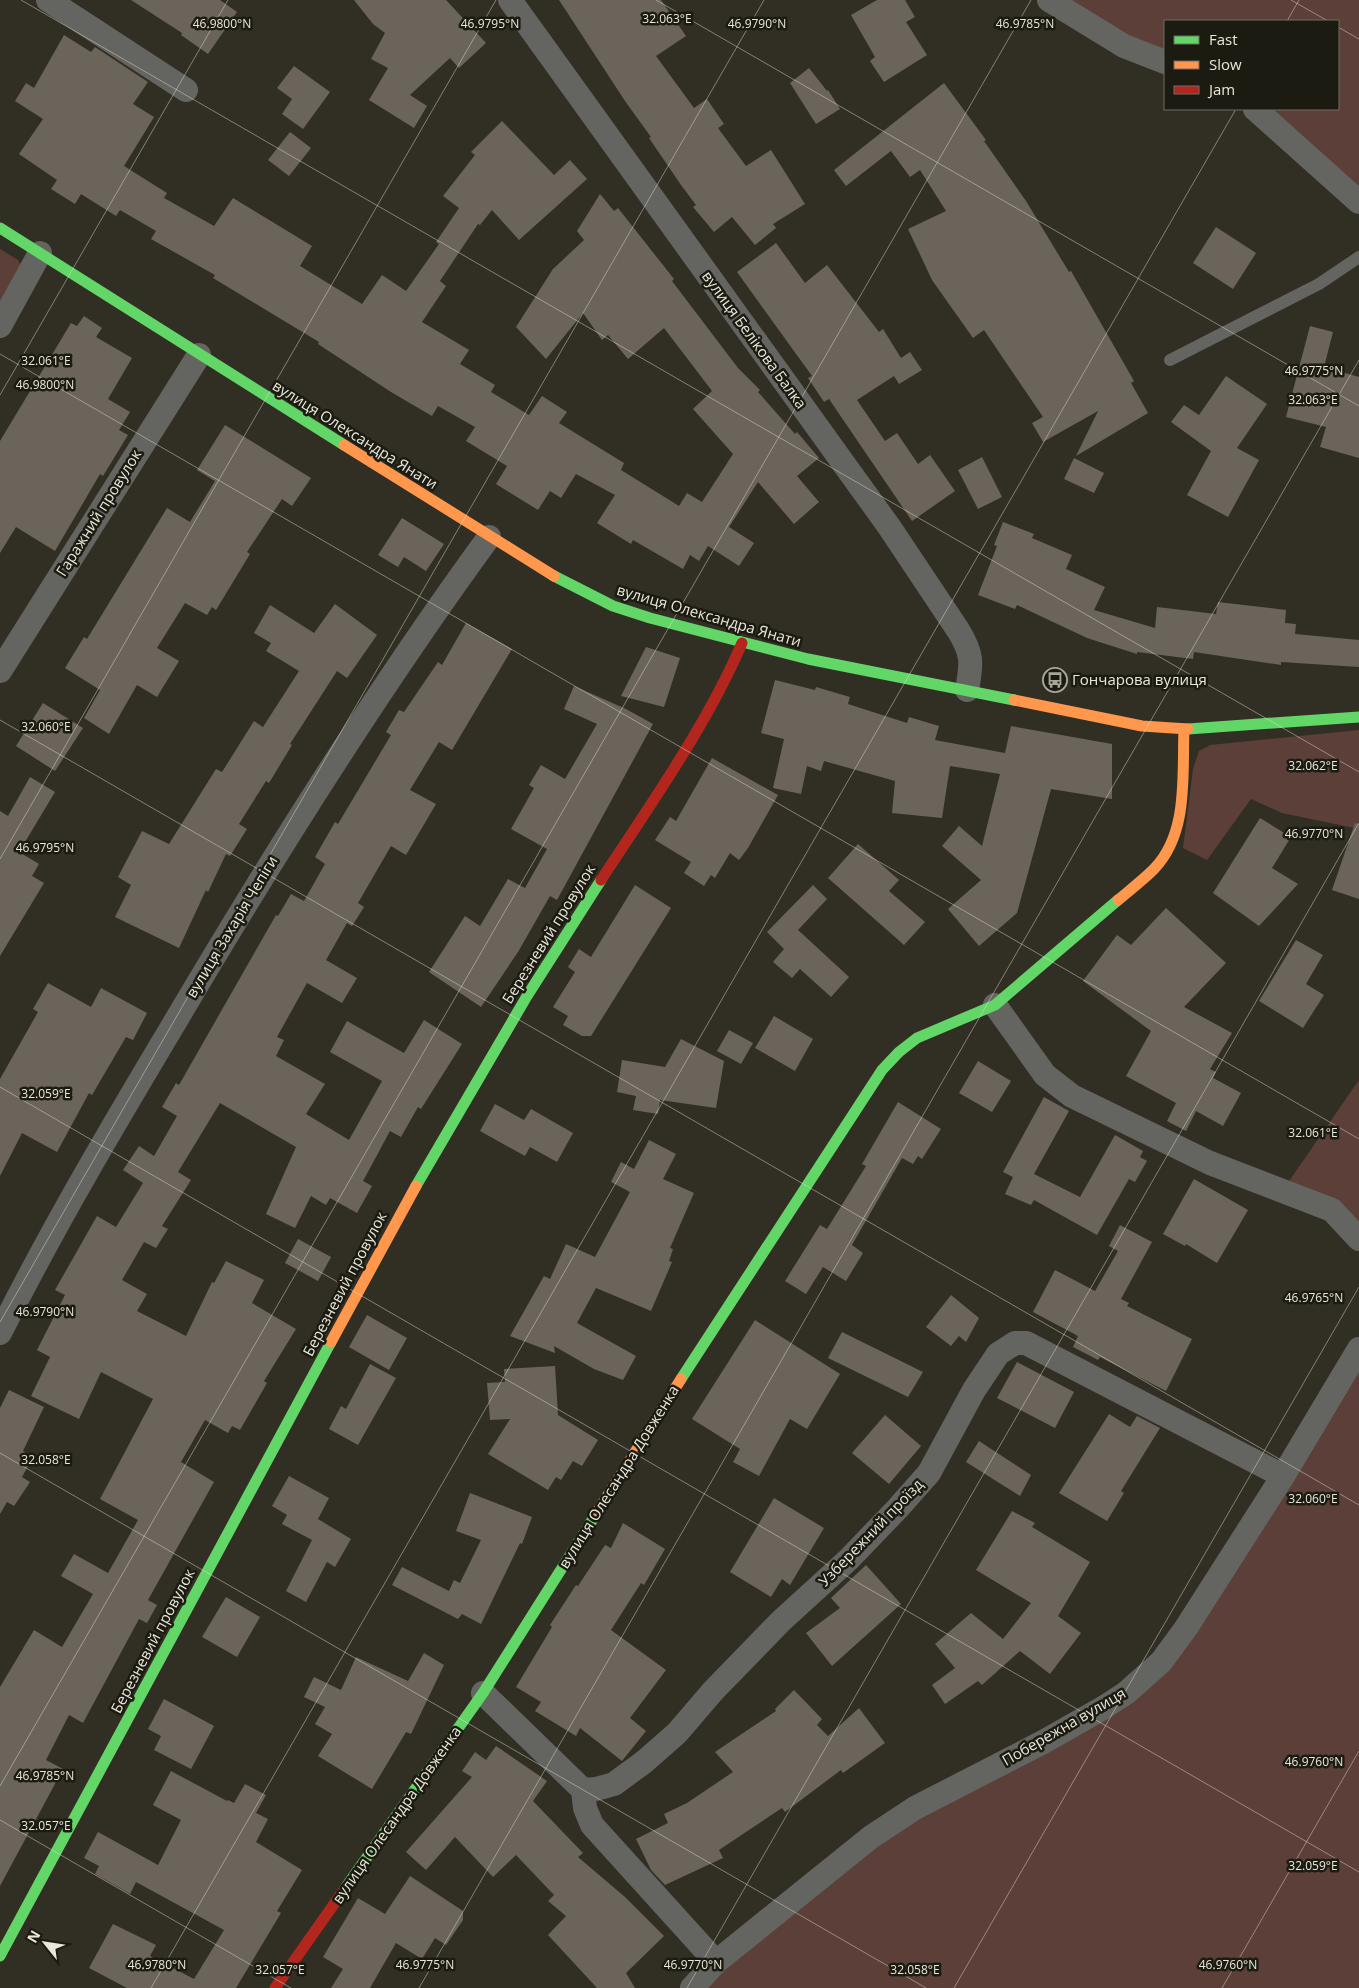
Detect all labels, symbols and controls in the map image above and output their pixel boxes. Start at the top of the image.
text: 32.063°E [642,10,692,27]
text: 46.9800°N [193,15,251,32]
text: 46.9795°N [461,15,519,32]
text: 46.9790°N [728,15,786,32]
text: 46.9785°N [996,15,1054,32]
legend [1164,20,1339,110]
text: Fast [1209,29,1238,49]
text: Slow [1209,54,1242,74]
text: Jam [1207,79,1235,99]
street label: вулиця Белікова Балка [698,267,812,412]
text: 32.061°E [21,352,71,369]
text: 46.9775°N [1285,362,1343,379]
street label: вулиця Олександра Янати [269,375,442,493]
text: 46.9800°N [16,376,74,393]
text: 32.063°E [1288,391,1338,408]
street label: Гаражний провулок [51,445,145,580]
street label: вулиця Олександра Янати [615,579,804,651]
bus stop icon: Гончарова вулиця [1042,667,1068,693]
place label: Гончарова вулиця [1072,669,1207,689]
text: 32.060°E [21,718,71,735]
text: 32.062°E [1288,757,1338,774]
text: 46.9770°N [1285,825,1343,842]
text: 46.9795°N [16,839,74,856]
street label: вулиця Захарія Чепіги [181,852,281,1001]
street label: Березневий провулок [497,860,599,1007]
text: 32.059°E [21,1085,71,1102]
text: 32.061°E [1288,1124,1338,1141]
street label: Березневий провулок [298,1208,391,1359]
text: 46.9765°N [1285,1289,1343,1306]
text: 46.9790°N [16,1303,74,1320]
street label: вулиця Олесандра Довженка [553,1381,683,1572]
text: 32.058°E [21,1451,71,1468]
street label: Узбережний проїзд [814,1474,927,1590]
text: 32.060°E [1288,1490,1338,1507]
street label: Березневий провулок [106,1565,199,1716]
street label: Побережна вулиця [998,1683,1129,1770]
street label: вулиця Олесандра Довженка [327,1722,465,1907]
text: 46.9760°N [1285,1753,1343,1770]
text: 46.9785°N [16,1767,74,1784]
text: 32.057°E [21,1817,71,1834]
text: 32.059°E [1288,1857,1338,1874]
north arrow [20,1918,70,1968]
text: N [22,1927,44,1946]
text: 46.9780°N [128,1956,186,1973]
text: 46.9775°N [396,1956,454,1973]
text: 46.9770°N [664,1956,722,1973]
text: 46.9760°N [1199,1956,1257,1973]
text: 32.057°E [255,1961,305,1978]
text: 32.058°E [890,1961,940,1978]

